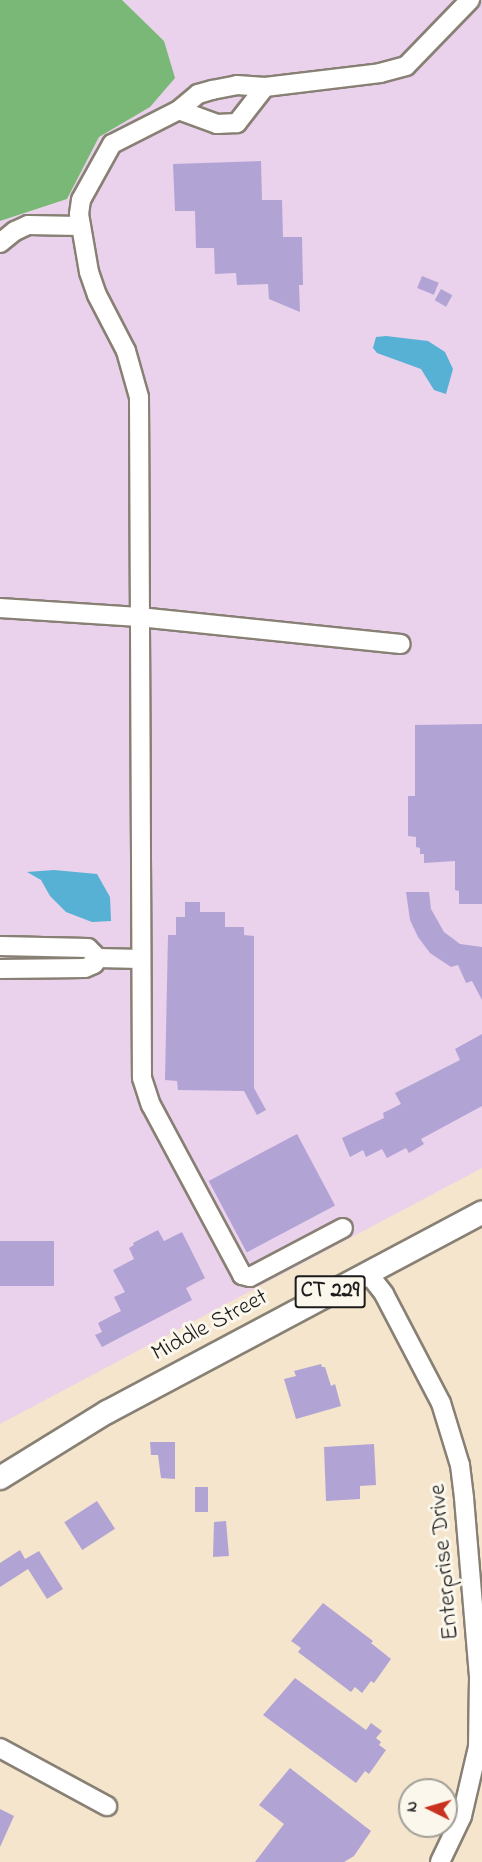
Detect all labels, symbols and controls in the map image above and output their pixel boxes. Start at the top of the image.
road number: CT 229 [294,1273,366,1311]
street label: Middle Street [147,1283,273,1369]
street label: Enterprise Drive [424,1483,466,1641]
north arrow [398,1778,458,1838]
text: N [400,1800,424,1813]

